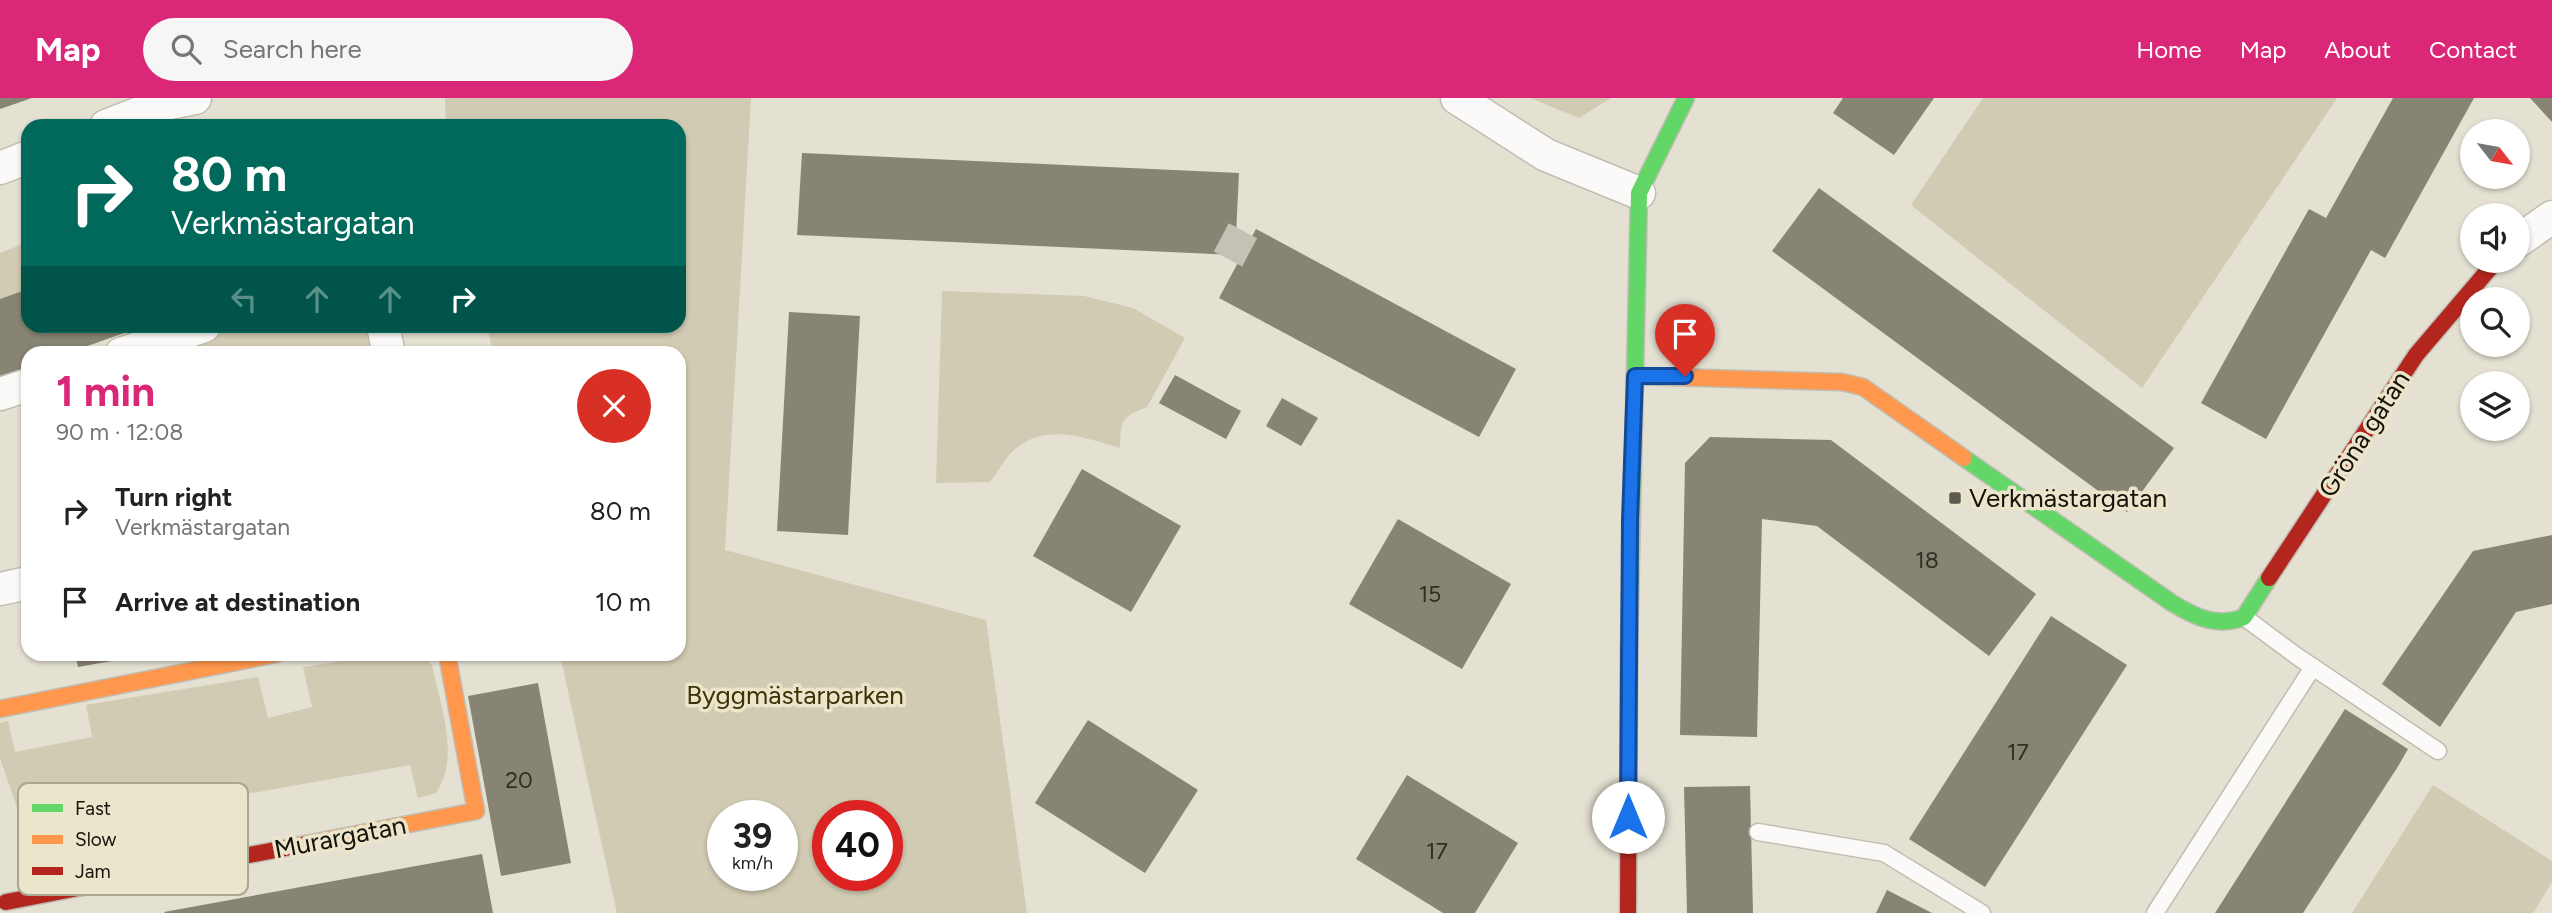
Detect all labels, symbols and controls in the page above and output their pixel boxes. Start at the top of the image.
search box [143,18,633,81]
text: Map [35,30,101,69]
icon: search [167,30,205,68]
text: Search here [223,33,362,65]
text: Home [2136,35,2202,64]
text: Map [2240,35,2286,64]
text: About [2324,35,2391,64]
text: Contact [2429,35,2517,64]
north arrow [2460,119,2530,189]
map controls [2460,119,2530,441]
text: 80 m [171,144,287,203]
icon: right [56,147,147,238]
button: sound [2460,203,2530,273]
text: Verkmästargatan [171,204,415,242]
icon: left [225,280,263,318]
icon: ahead [298,280,336,318]
icon: ahead [371,280,409,318]
icon: right [444,280,482,318]
button: search [2460,287,2530,357]
pin [1655,304,1715,376]
icon: arrive [1666,315,1704,353]
street label: Gröna gatan [2311,365,2417,503]
text: 1 min [56,366,155,417]
button: close [577,369,651,443]
button: layers [2460,371,2530,441]
text: 90 m · 12:08 [56,418,183,446]
text: Turn right [115,481,232,513]
place label: Verkmästargatan [1969,482,2167,514]
marker: Verkmästargatan [1947,490,1963,506]
icon: right [56,492,94,530]
text: 80 m [590,495,651,527]
text: Verkmästargatan [115,513,290,541]
house number: 18 [1915,546,1939,574]
house number: 15 [1419,580,1441,608]
icon: arrive [56,583,94,621]
text: Arrive at destination [115,586,360,618]
text: 10 m [595,586,651,618]
park label: Byggmästarparken [686,679,904,711]
house number: 17 [2007,738,2029,766]
house number: 20 [505,766,533,794]
position arrow [1591,780,1665,854]
legend [18,783,248,895]
text: Fast [75,797,111,820]
speed limit sign: 40 [812,800,903,891]
street label: Murargatan [271,809,409,865]
text: 39 [733,815,772,857]
text: Slow [75,828,117,851]
house number: 17 [1426,837,1448,865]
text: km/h [732,852,773,874]
text: Jam [75,860,111,883]

